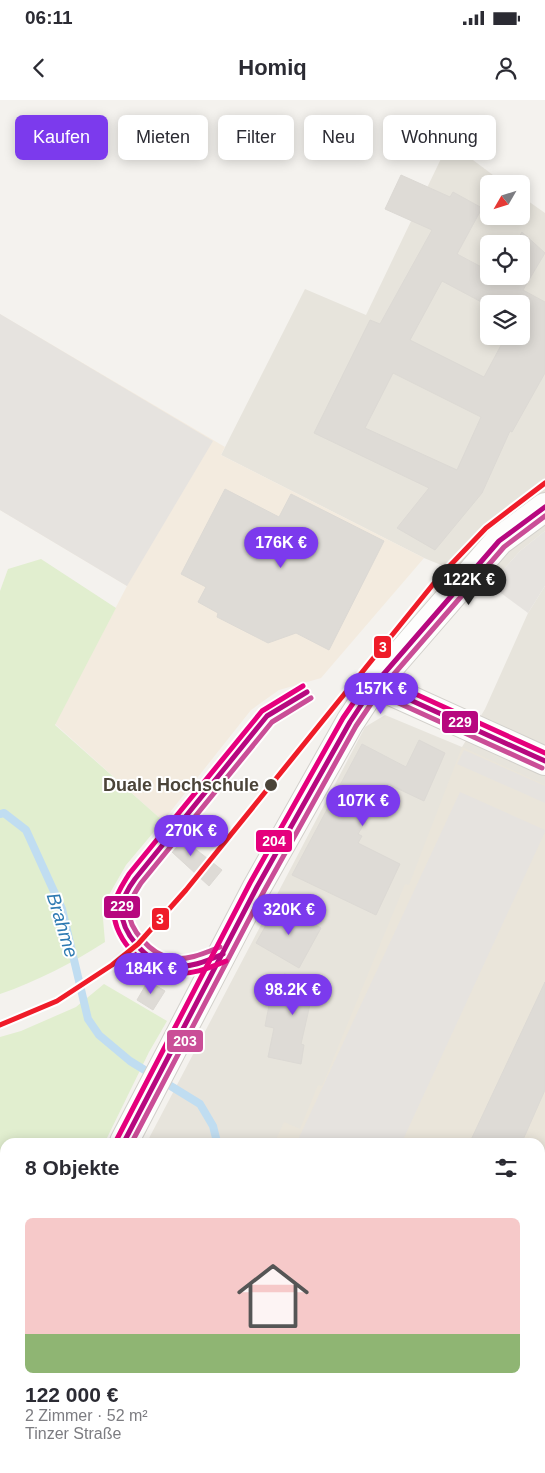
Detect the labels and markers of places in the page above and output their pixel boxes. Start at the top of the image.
pin: 176K € [240,526,322,569]
pin: 122K € [428,564,510,606]
pin: 157K € [340,672,422,715]
place label: Duale Hochschule [103,775,259,795]
marker: Duale Hochschule [263,777,279,793]
pin: 107K € [322,784,404,827]
pin: 270K € [150,814,232,857]
pin: 320K € [248,894,330,936]
pin: 184K € [110,952,192,995]
pin: 98.2K € [247,974,339,1016]

